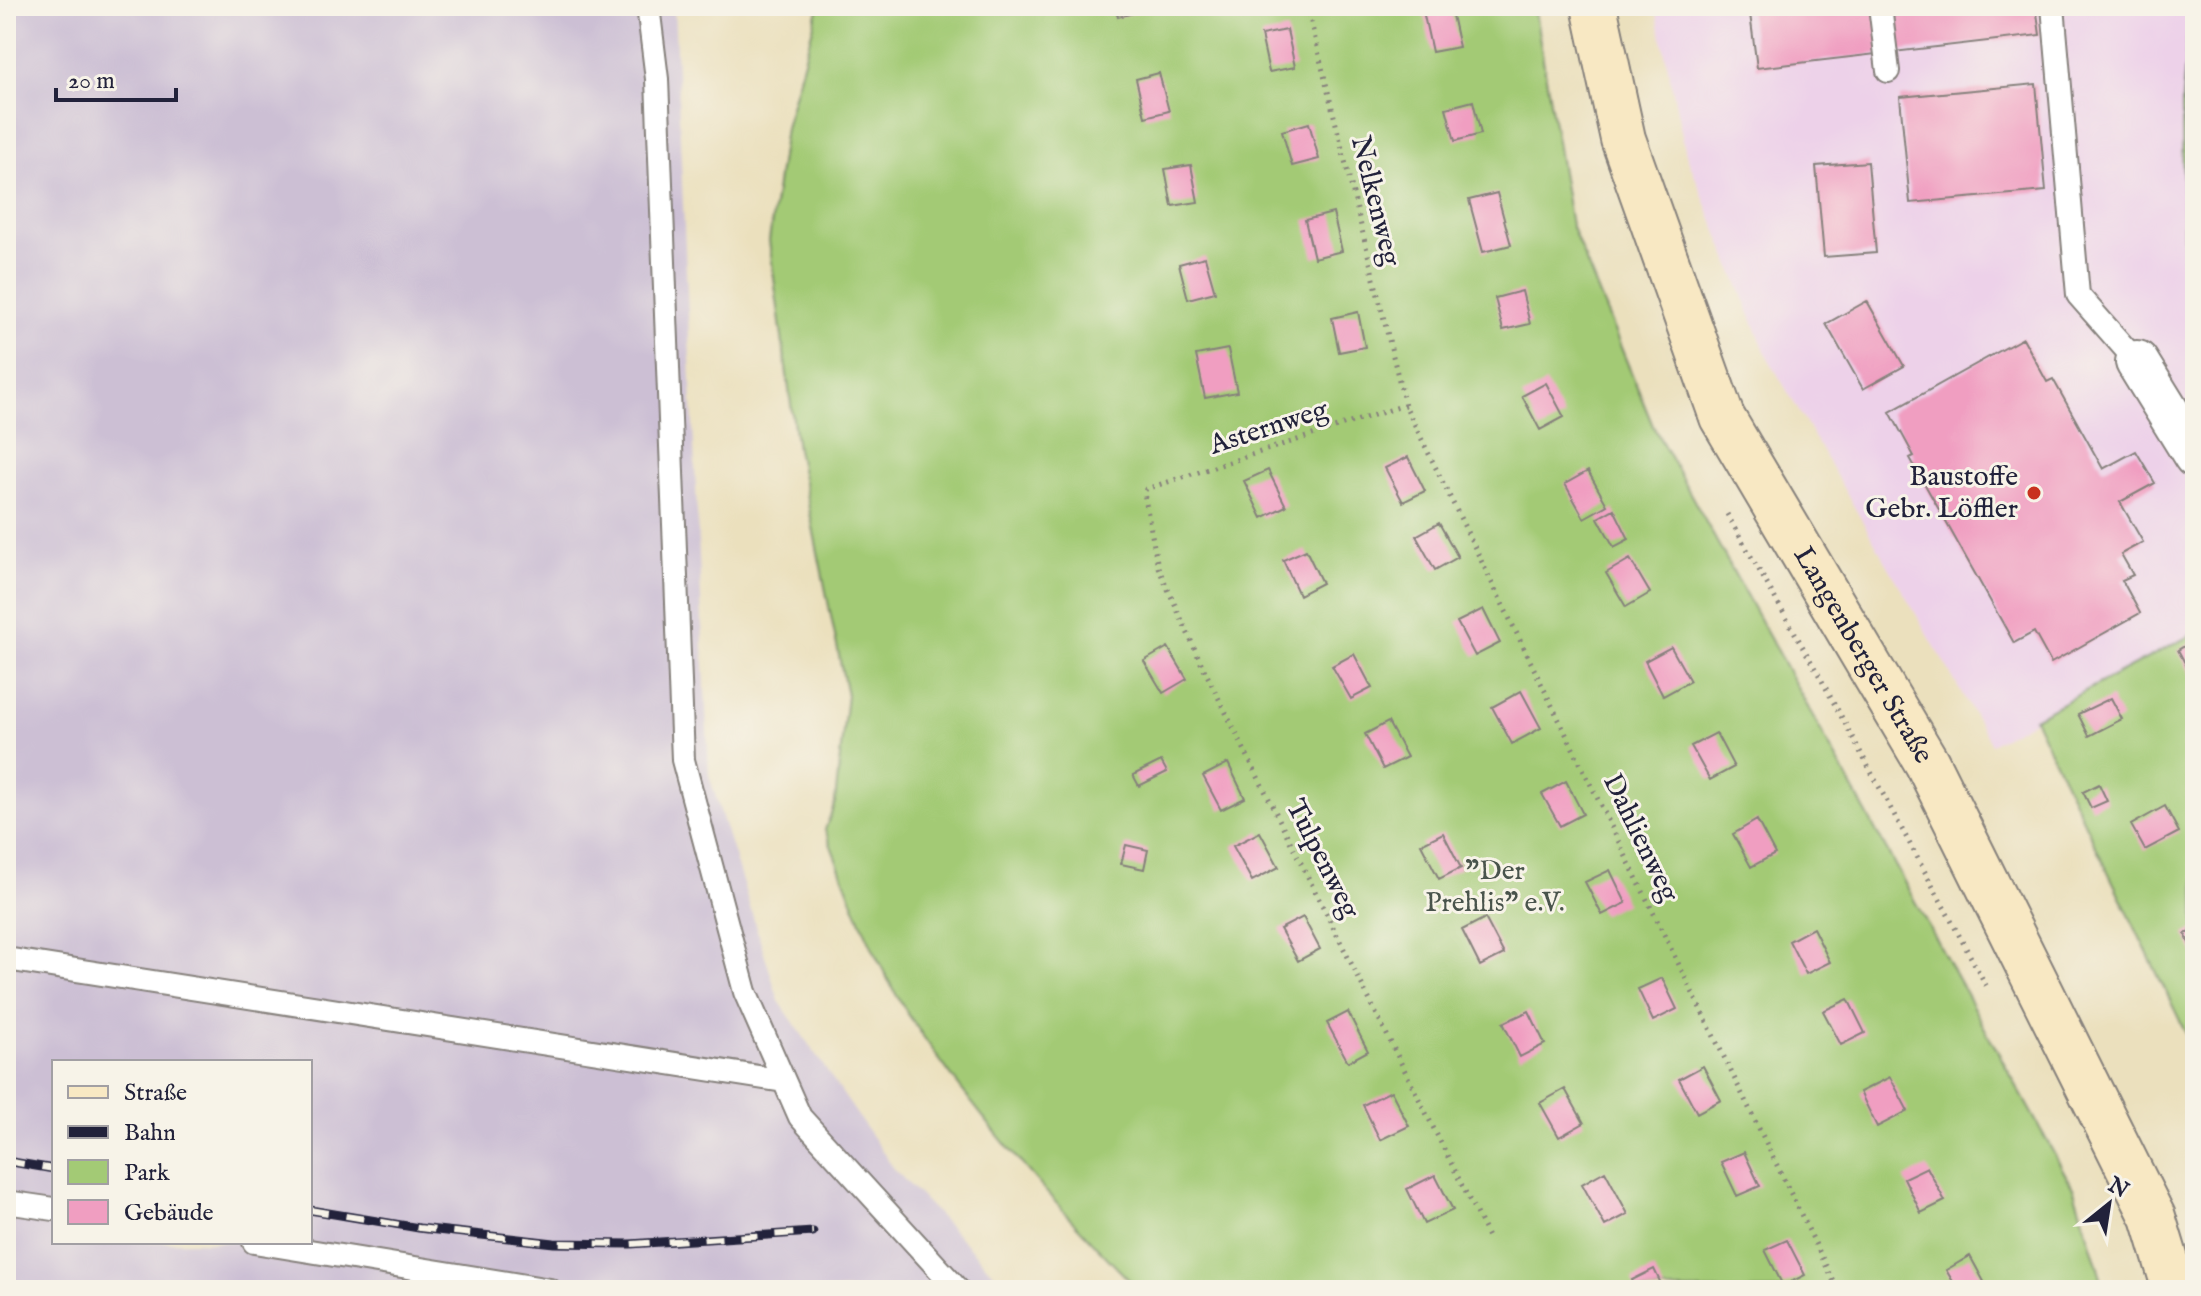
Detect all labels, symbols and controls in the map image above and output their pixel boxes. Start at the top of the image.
scale bar [56,52,176,102]
text: 20 m [68,66,115,97]
street label: Nelkenweg [1342,132,1408,270]
street label: Asternweg [1204,392,1333,464]
place label: Baustoffe Gebr. Löffler [1865,460,2018,527]
marker: Baustoffe Gebr. Löffler [2025,484,2043,502]
street label: Langenberger Straße [1785,540,1941,770]
street label: Dahlienweg [1594,768,1686,909]
street label: Tulpenweg [1277,794,1367,925]
park label: "Der Prehlis" e.V. [1425,854,1565,921]
legend [52,1060,312,1244]
text: Straße [124,1078,187,1109]
text: Bahn [124,1118,176,1149]
text: Park [124,1158,170,1189]
north arrow [2069,1164,2149,1244]
text: N [2102,1171,2133,1205]
text: Gebäude [124,1198,214,1229]

